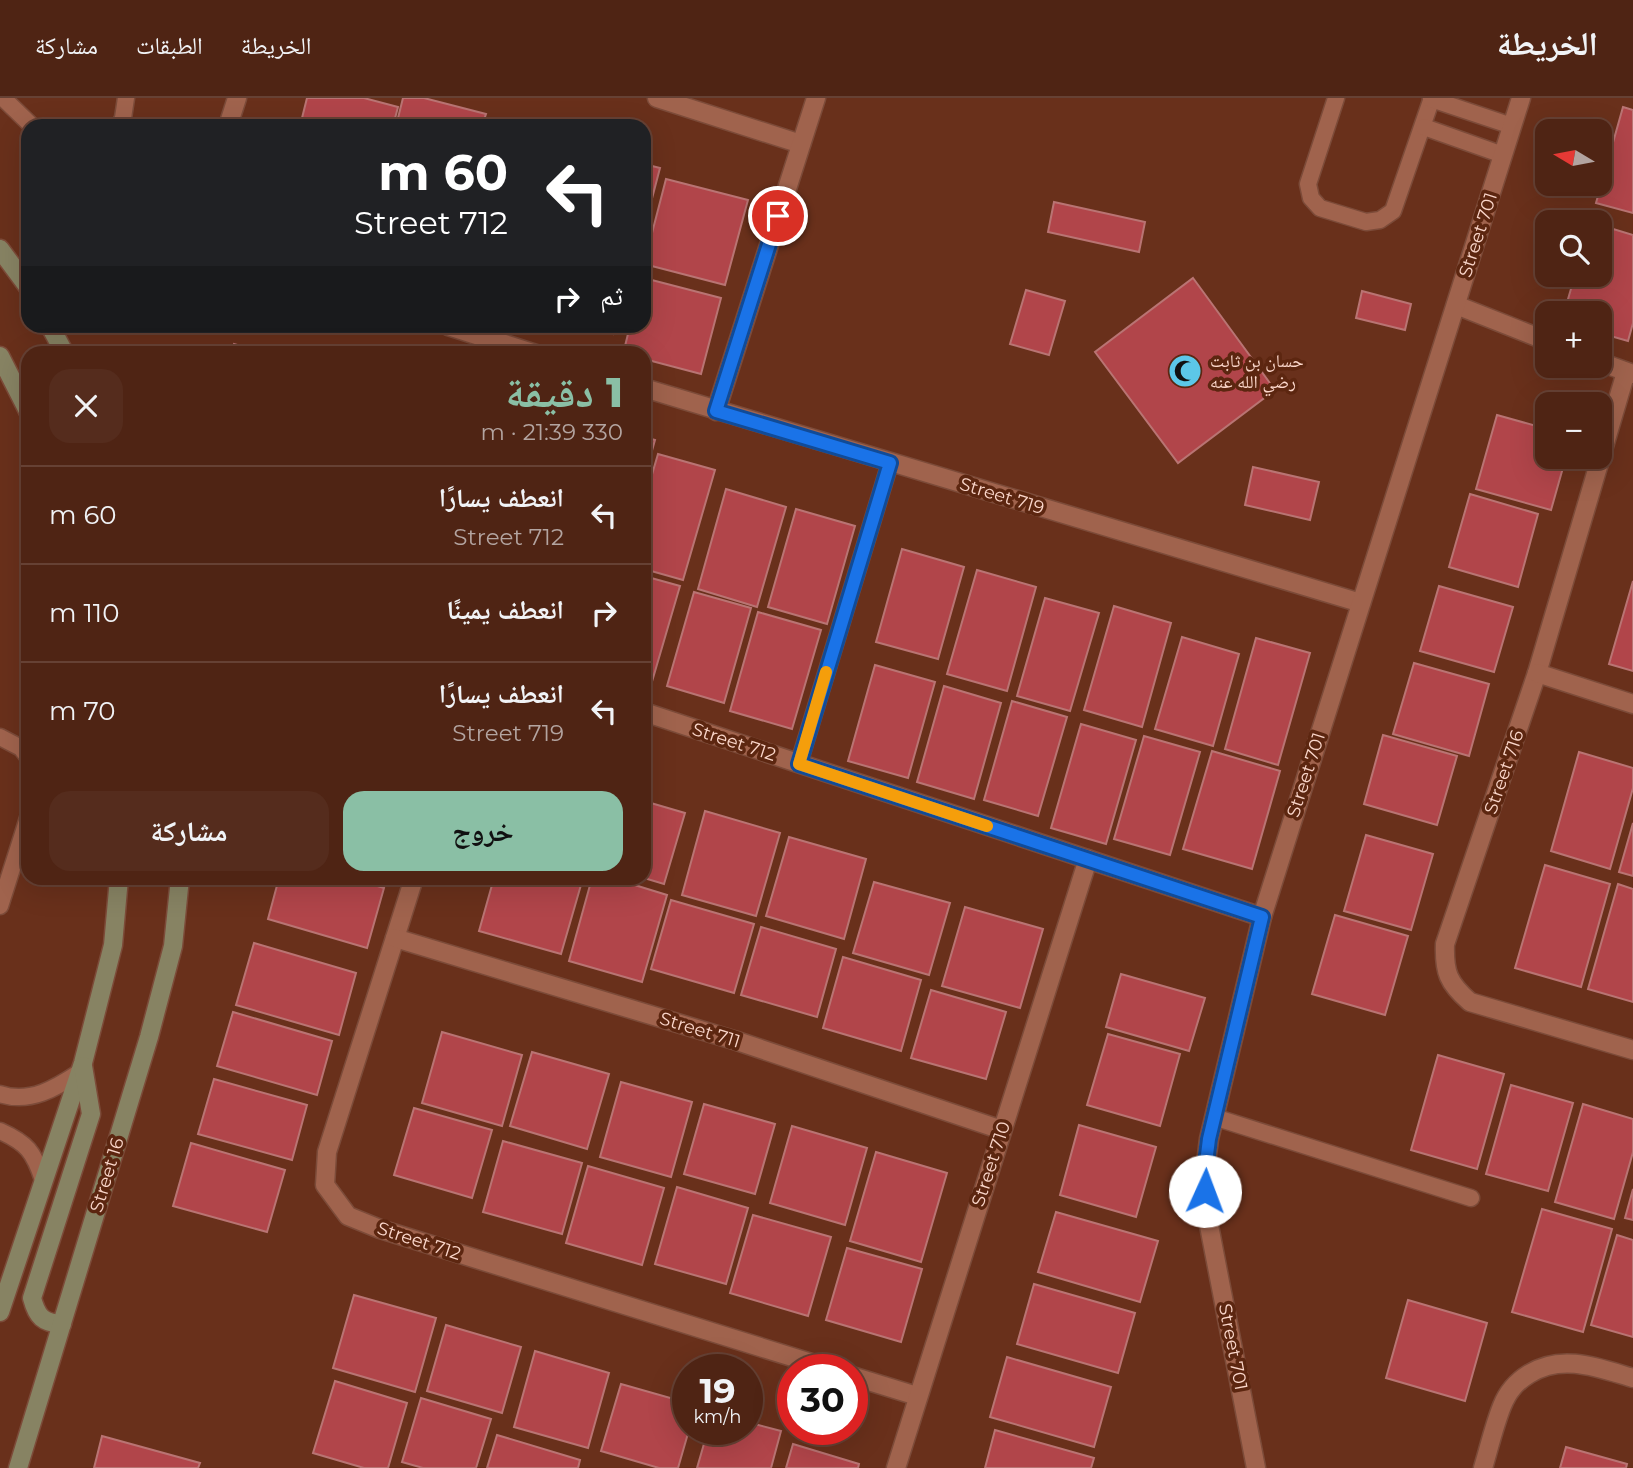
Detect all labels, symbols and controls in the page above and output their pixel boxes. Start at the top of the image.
text: الخريطة [1497,23,1598,63]
text: مشاركة [35,31,98,60]
text: الطبقات [136,31,203,60]
text: الخريطة [241,31,311,60]
north arrow [1535,119,1612,196]
map controls [1535,119,1612,469]
text: 60 m [378,143,508,202]
icon: left [532,147,623,238]
pin [748,186,808,246]
street label: Street 701 [1454,190,1502,280]
icon: arrive [759,197,797,235]
text: Street 712 [354,203,508,242]
button: search [1535,210,1612,287]
icon: right [548,280,586,318]
text: ثم [600,280,623,312]
button: + [1535,301,1612,378]
place label: حسان بن ثابت رضي الله عنه [1210,350,1304,397]
mosque icon: حسان بن ثابت رضي الله عنه [1166,352,1204,390]
text: 1 دقيقة [506,366,623,418]
button: close [49,369,123,443]
button: − [1535,392,1612,469]
text: 330 m · 21:39 [480,418,623,446]
street label: Street 719 [957,473,1047,519]
text: انعطف يسارًا [439,482,564,514]
icon: left [585,496,623,534]
text: 60 m [49,499,116,531]
text: Street 712 [453,523,564,551]
text: انعطف يمينًا [446,594,564,626]
icon: right [585,594,623,632]
text: 110 m [49,597,119,629]
text: انعطف يسارًا [439,678,564,710]
icon: left [585,692,623,730]
text: 70 m [49,695,115,727]
street label: Street 712 [689,718,779,766]
text: Street 719 [452,719,564,747]
street label: Street 716 [1479,727,1529,817]
street label: Street 701 [1282,730,1330,820]
button: مشاركة [49,791,329,871]
button: خروج [343,791,623,871]
street label: Street 711 [657,1007,743,1053]
street label: Street 710 [967,1119,1015,1209]
street label: Street 16 [85,1135,129,1215]
position arrow [1168,1154,1242,1228]
street label: Street 712 [374,1217,464,1265]
street label: Street 701 [1214,1302,1252,1392]
speed limit sign: 30 [777,1354,868,1445]
text: 19 [699,1369,736,1412]
text: km/h [693,1406,742,1428]

